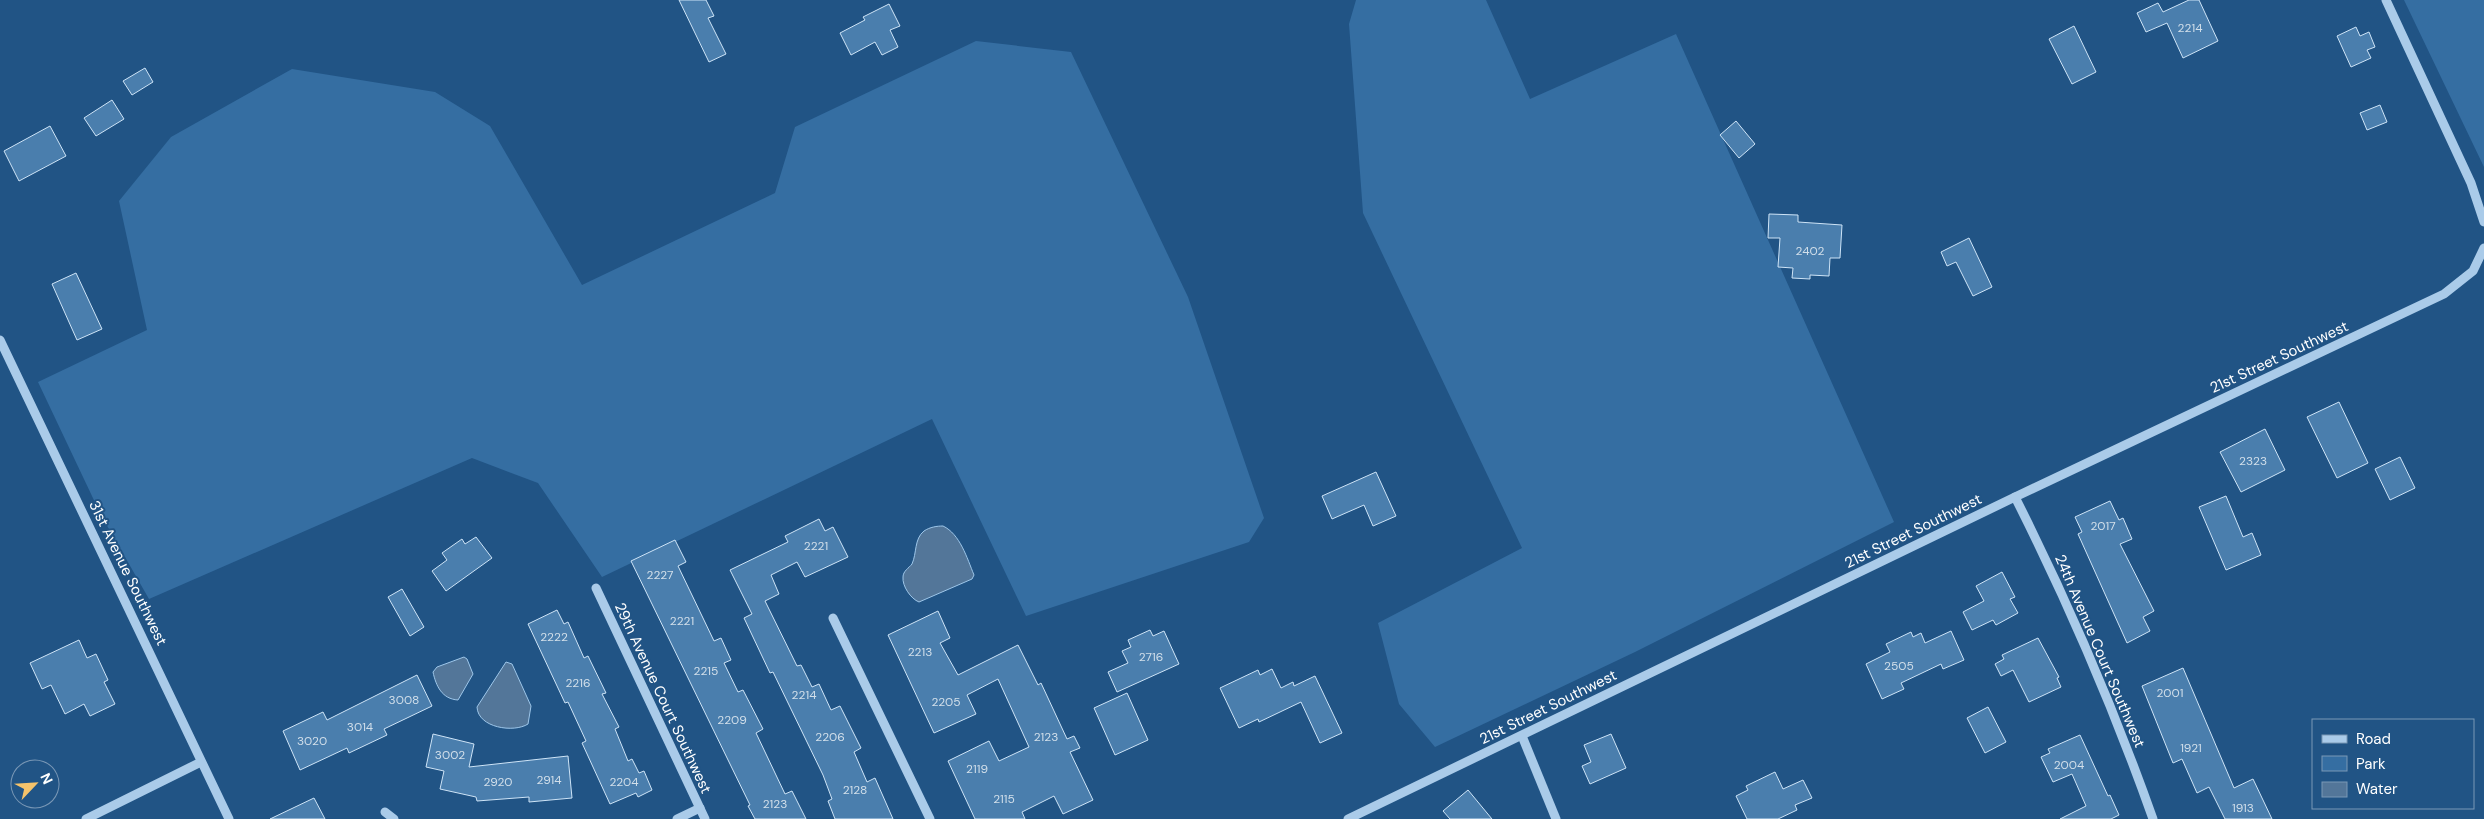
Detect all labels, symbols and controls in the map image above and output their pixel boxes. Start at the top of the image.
house number: 2214 [2178,20,2202,36]
house number: 2402 [1796,243,1825,259]
street label: 21st Street Southwest [2207,316,2351,398]
house number: 2323 [2239,453,2267,469]
street label: 21st Street Southwest [1841,489,1985,573]
street label: 31st Avenue Southwest [84,497,172,649]
house number: 2017 [2090,518,2116,534]
house number: 2221 [804,538,828,554]
street label: 24th Avenue Court Southwest [2050,551,2150,751]
house number: 2227 [647,567,673,583]
street label: 29th Avenue Court Southwest [610,599,716,797]
house number: 2221 [670,613,694,629]
house number: 2222 [540,629,568,645]
house number: 2213 [908,644,932,660]
house number: 2716 [1139,649,1163,665]
house number: 2505 [1884,658,1914,674]
house number: 2215 [694,663,718,679]
street label: 21st Street Southwest [1476,665,1620,749]
house number: 2216 [565,675,591,691]
house number: 2001 [2157,685,2183,701]
house number: 2214 [792,687,816,703]
house number: 3008 [389,692,419,708]
house number: 2205 [931,694,961,710]
house number: 2209 [717,712,747,728]
house number: 3014 [347,719,373,735]
legend [2312,719,2474,809]
house number: 2206 [815,729,845,745]
house number: 2123 [1034,729,1058,745]
text: Road [2356,729,2391,749]
house number: 3020 [297,733,327,749]
house number: 1921 [2180,740,2202,756]
house number: 3002 [435,747,465,763]
text: Park [2356,754,2386,774]
house number: 2004 [2054,757,2084,773]
north arrow [10,759,60,809]
house number: 2119 [966,761,988,777]
text: N [36,770,57,787]
house number: 2914 [536,772,562,788]
house number: 2920 [483,774,513,790]
house number: 2204 [609,774,639,790]
text: Water [2356,779,2398,799]
house number: 2128 [843,782,867,798]
house number: 2115 [993,791,1015,807]
house number: 2123 [763,796,787,812]
house number: 1913 [2232,800,2254,816]

